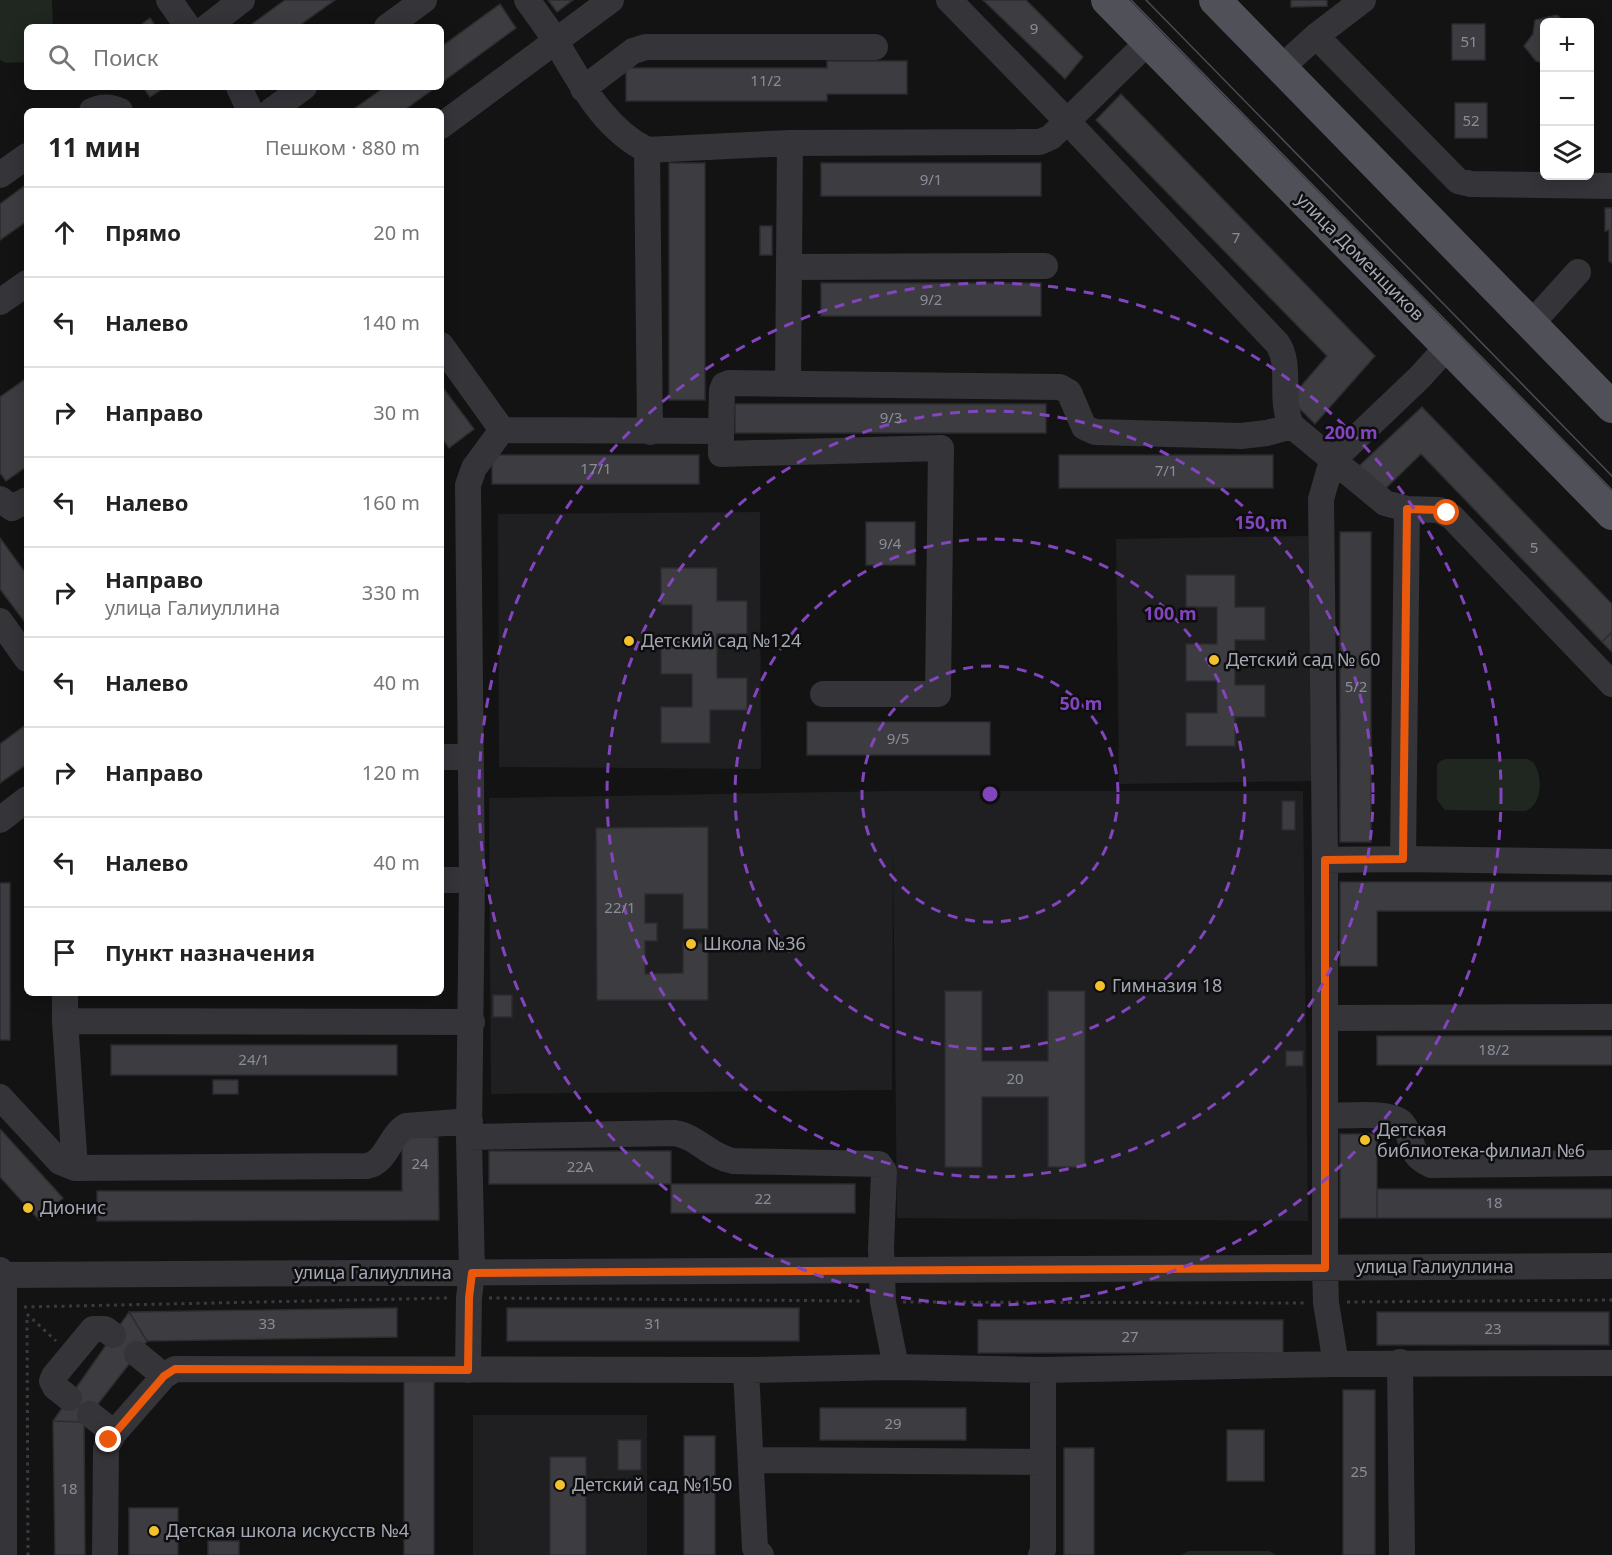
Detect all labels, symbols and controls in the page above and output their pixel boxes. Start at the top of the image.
house number: 9 [1030,18,1038,38]
map controls [1540,18,1594,180]
button: + [1540,18,1594,72]
search box [24,24,444,90]
house number: 51 [1460,31,1478,51]
icon: search [45,41,78,74]
text: Поиск [93,42,158,72]
house number: 11/2 [750,70,782,90]
button: − [1540,72,1594,126]
house number: 52 [1462,110,1480,130]
button: layers [1540,126,1594,180]
text: 11 мин [48,129,141,165]
text: Пешком · 880 m [265,134,420,161]
house number: 9/1 [920,169,942,189]
street label: улица Доменщиков [1292,187,1430,325]
icon: ahead [48,216,81,249]
text: Прямо [105,217,181,247]
text: 20 m [373,219,420,246]
house number: 7 [1232,227,1240,247]
house number: 9/2 [920,289,942,309]
icon: left [48,306,81,339]
text: Налево [105,307,188,337]
text: 140 m [362,309,420,336]
icon: right [48,396,81,429]
text: Направо [105,397,203,427]
text: 30 m [373,399,420,426]
house number: 9/3 [880,407,902,427]
text: 200 m [1324,420,1378,444]
house number: 17/1 [580,458,612,478]
house number: 7/1 [1155,460,1177,480]
icon: left [48,486,81,519]
text: Налево [105,487,188,517]
text: 160 m [362,489,420,516]
route start [1433,499,1459,525]
text: 150 m [1234,510,1288,534]
house number: 9/4 [879,533,902,553]
house number: 5 [1530,537,1538,557]
text: Направо [105,564,203,594]
icon: right [48,576,81,609]
text: 330 m [362,579,420,606]
text: улица Галиуллина [105,594,280,621]
text: 100 m [1143,601,1197,625]
place label: Детский сад №124 [641,628,801,652]
marker: Детский сад №124 [622,634,636,648]
place label: Детский сад № 60 [1226,647,1381,671]
marker: Детский сад № 60 [1207,653,1221,667]
icon: left [48,666,81,699]
text: Налево [105,667,188,697]
text: 40 m [373,669,420,696]
house number: 5/2 [1345,676,1367,696]
text: 50 m [1060,691,1102,715]
house number: 9/5 [887,728,909,748]
icon: right [48,756,81,789]
text: Направо [105,757,203,787]
text: 120 m [362,759,420,786]
centre of rings [980,784,1000,804]
icon: left [48,846,81,879]
text: Налево [105,847,188,877]
text: 40 m [373,849,420,876]
house number: 22/1 [604,897,636,917]
place label: Школа №36 [703,931,806,955]
icon: arrive [48,936,81,969]
text: Пункт назначения [105,937,315,967]
marker: Школа №36 [684,937,698,951]
place label: Гимназия 18 [1112,973,1222,997]
marker: Гимназия 18 [1093,979,1107,993]
house number: 18/2 [1478,1039,1510,1059]
house number: 24/1 [238,1049,270,1069]
house number: 20 [1006,1068,1024,1088]
place label: Детская библиотека-филиал №6 [1377,1117,1585,1162]
marker: Детская библиотека-филиал №6 [1358,1133,1372,1147]
house number: 24 [411,1153,429,1173]
house number: 22А [567,1156,594,1176]
house number: 22 [754,1188,772,1208]
house number: 18 [1485,1192,1503,1212]
place label: Дионис [40,1195,106,1219]
marker: Дионис [21,1201,35,1215]
street label: улица Галиуллина [1356,1254,1514,1278]
street label: улица Галиуллина [294,1260,452,1284]
house number: 33 [258,1313,276,1333]
house number: 31 [644,1313,662,1333]
house number: 23 [1484,1318,1502,1338]
house number: 27 [1121,1326,1139,1346]
house number: 29 [884,1413,902,1433]
route end [95,1426,121,1452]
house number: 25 [1350,1461,1368,1481]
place label: Детский сад №150 [572,1472,732,1496]
house number: 18 [60,1478,78,1498]
marker: Детский сад №150 [553,1478,567,1492]
place label: Детская школа искусств №4 [166,1518,409,1542]
marker: Детская школа искусств №4 [147,1524,161,1538]

